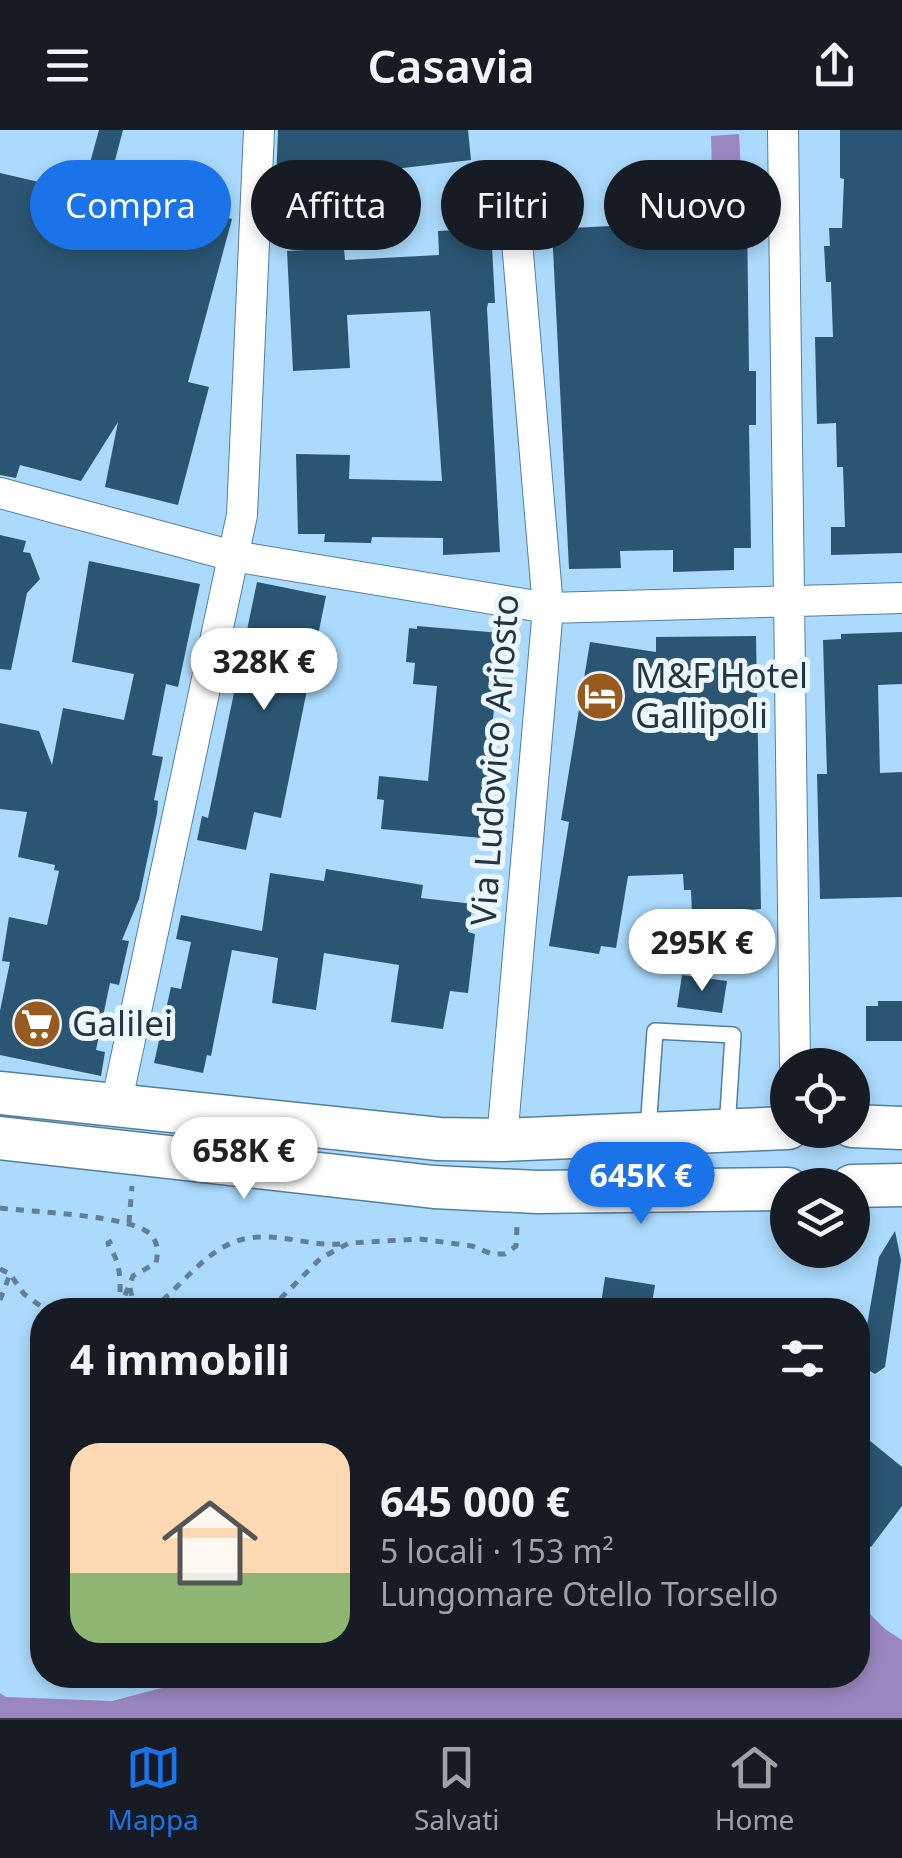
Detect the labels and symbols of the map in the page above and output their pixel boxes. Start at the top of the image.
street label: Via Ludovico Ariosto [458,593,529,927]
pin: 328K € [183,628,345,713]
place label: M&F Hotel Gallipoli [635,651,808,738]
hotel icon: M&F Hotel Gallipoli [574,670,626,722]
pin: 295K € [621,909,783,994]
supermarket icon: Galilei [11,998,63,1050]
place label: Galilei [72,999,173,1046]
pin: 658K € [163,1117,325,1202]
pin: 645K € [560,1142,722,1227]

